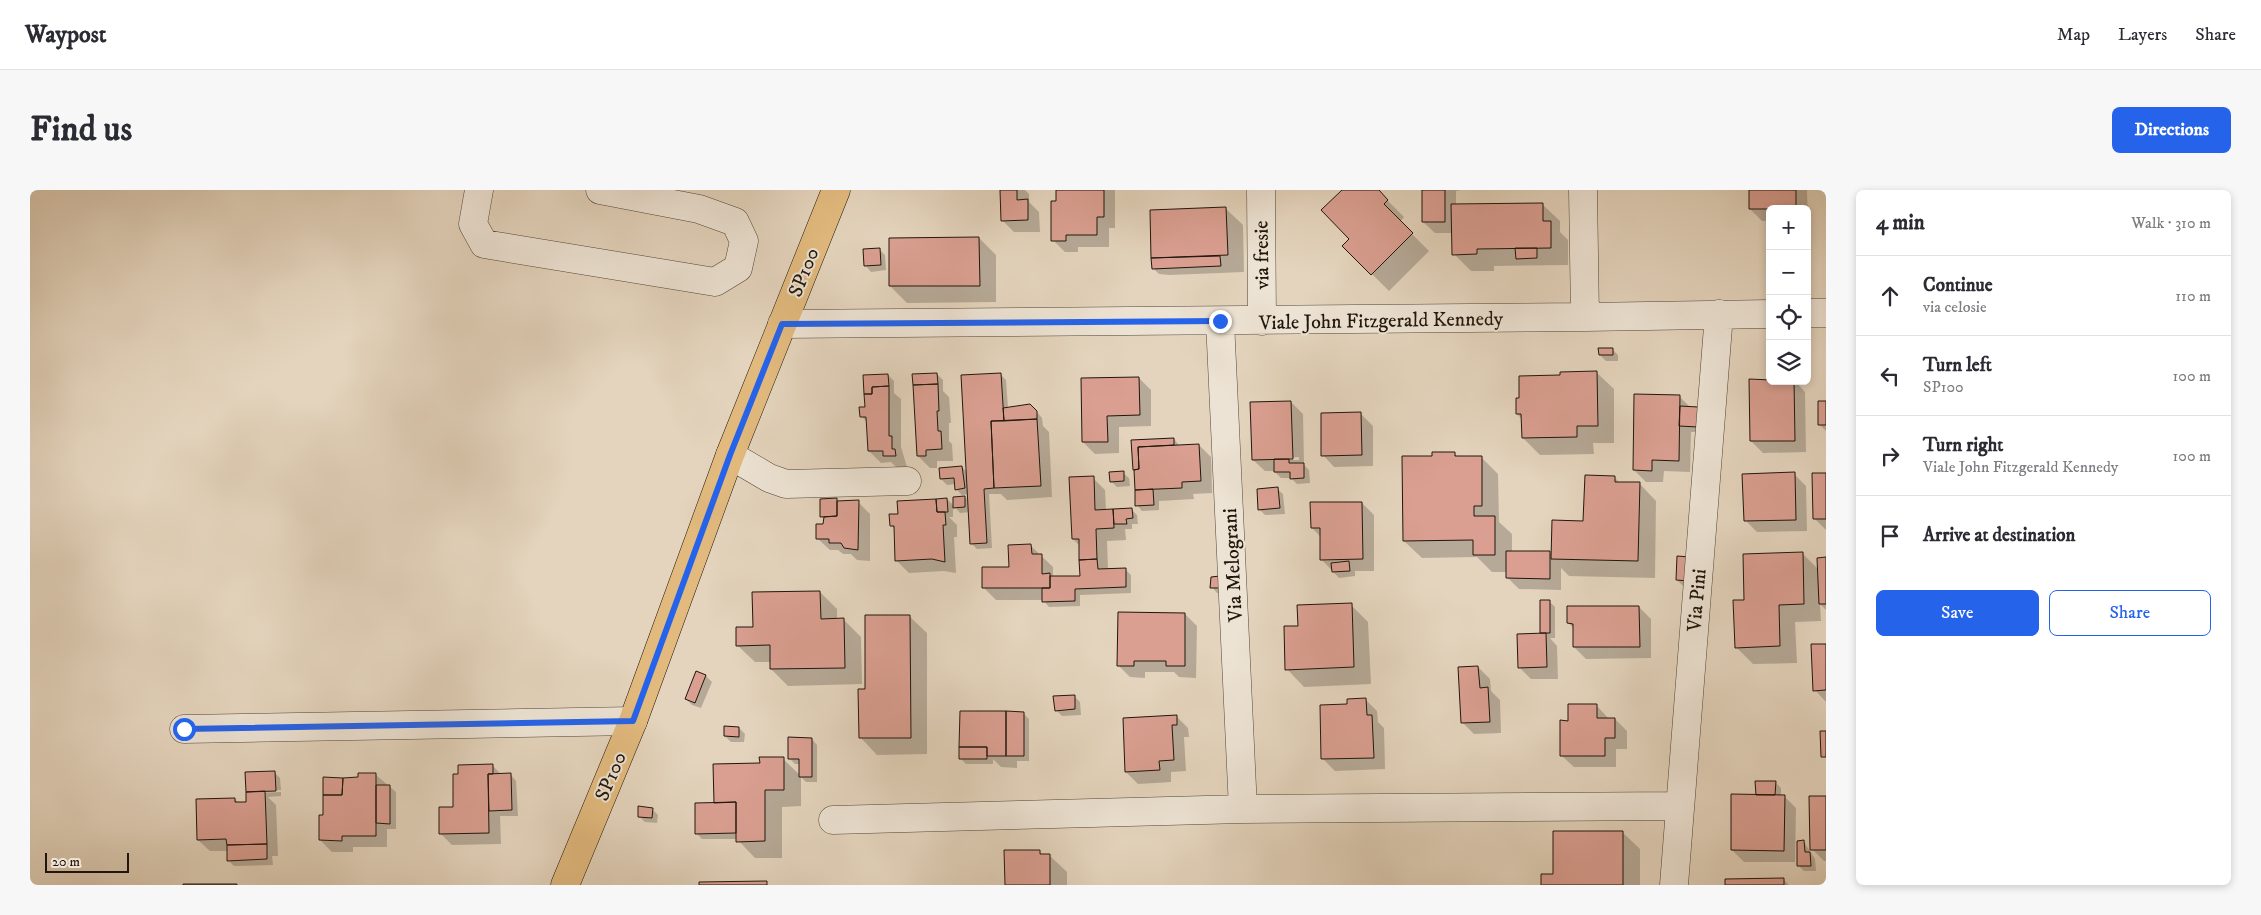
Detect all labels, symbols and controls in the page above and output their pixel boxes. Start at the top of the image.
text: Waypost [25,20,106,50]
text: Map [2057,24,2090,46]
text: Layers [2118,24,2167,46]
text: Share [2195,24,2236,46]
button: Directions [2112,107,2231,153]
text: Find us [30,108,132,152]
map controls [1766,205,1811,385]
button: + [1766,205,1811,250]
text: 4 min [1876,210,1925,236]
text: Walk · 310 m [2131,213,2211,233]
street label: via fresie [1249,220,1276,291]
street label: SP100 [783,244,826,301]
button: − [1766,250,1811,295]
text: Continue [1923,274,1993,297]
icon: ahead [1876,282,1904,310]
text: 110 m [2175,286,2211,306]
button: locate [1766,295,1811,340]
text: via celosie [1923,297,1987,317]
street label: Viale John Fitzgerald Kennedy [1258,307,1504,336]
route end [1209,310,1232,333]
button: layers [1766,340,1811,385]
text: Turn left [1923,354,1992,377]
icon: left [1876,362,1904,390]
text: 100 m [2173,366,2211,386]
text: SP100 [1923,377,1964,397]
text: Turn right [1923,434,2003,457]
icon: right [1876,442,1904,470]
text: 100 m [2173,446,2211,466]
text: Viale John Fitzgerald Kennedy [1923,457,2118,477]
street label: Via Melograni [1218,508,1249,623]
icon: arrive [1876,522,1904,550]
text: Arrive at destination [1923,524,2075,547]
street label: Via Pini [1682,568,1713,634]
button: Save [1876,590,2039,636]
button: Share [2049,590,2211,636]
route start [173,718,196,741]
street label: SP100 [590,748,633,805]
scale bar [45,850,129,873]
text: 20 m [52,853,80,871]

